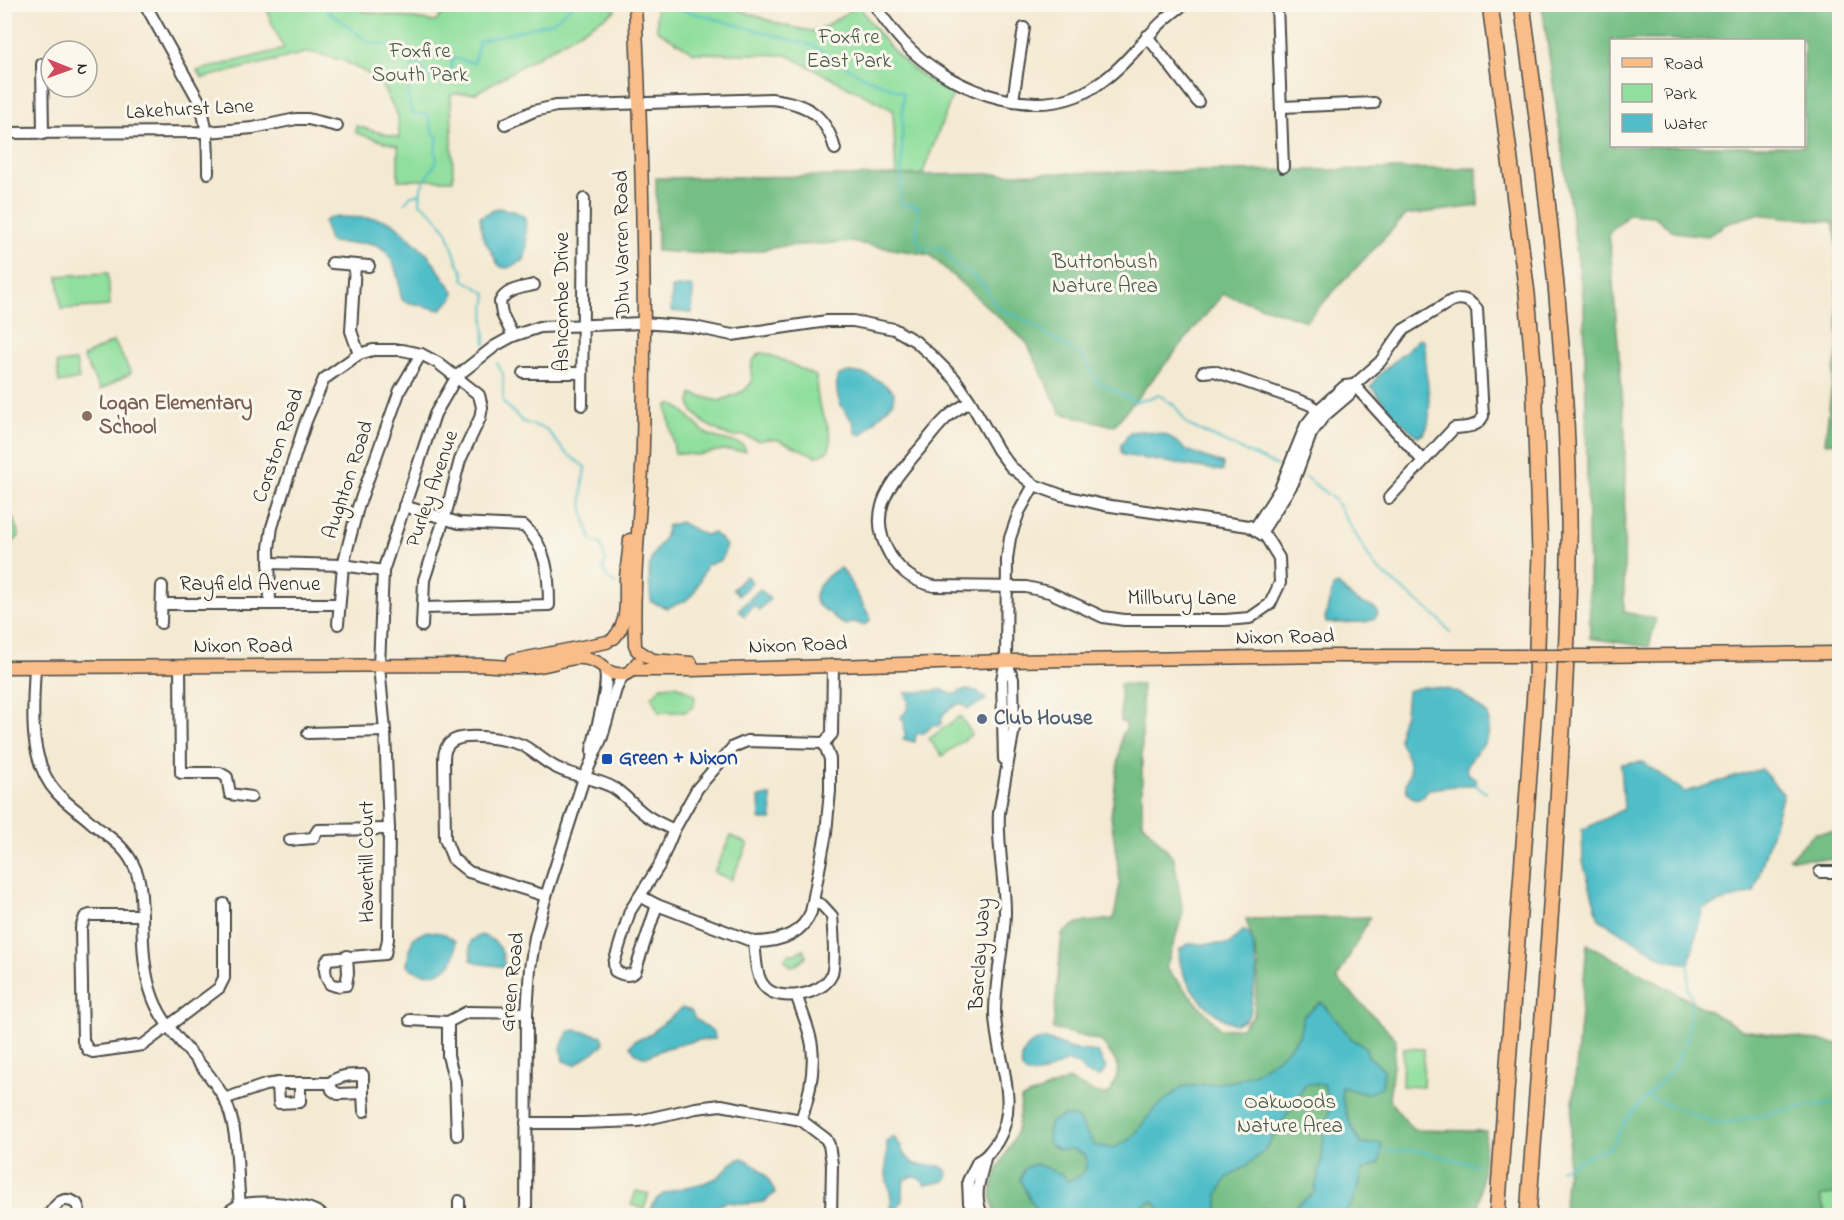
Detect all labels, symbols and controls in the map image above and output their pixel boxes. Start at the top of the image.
park label: Foxfire East Park [806,23,892,77]
park label: Foxfire South Park [372,37,469,91]
north arrow [39,39,99,99]
legend [1610,39,1805,147]
text: Road [1664,52,1703,78]
text: N [70,64,94,75]
text: Park [1664,82,1697,108]
street label: Lakehurst Lane [125,92,255,128]
text: Water [1664,112,1708,138]
street label: Dhu Varren Road [607,170,639,319]
street label: Ashcombe Drive [548,232,578,372]
park label: Buttonbush Nature Area [1051,248,1158,302]
street label: Corston Road [245,385,313,507]
place label: Logan Elementary School [99,389,253,443]
marker: Logan Elementary School [80,409,94,423]
street label: Aughton Road [316,417,384,544]
street label: Purley Avenue [399,426,469,552]
street label: Rayfield Avenue [180,570,321,602]
street label: Millbury Lane [1128,584,1237,616]
street label: Nixon Road [1235,622,1335,654]
street label: Nixon Road [748,629,848,663]
street label: Nixon Road [194,632,293,662]
place label: Club House [994,704,1093,734]
marker: Club House [975,712,989,726]
place label: Green + Nixon [619,744,738,774]
marker: Green + Nixon [600,752,614,766]
street label: Haverhill Court [353,801,383,923]
street label: Barclay Way [962,897,1002,1012]
street label: Green Road [493,931,533,1033]
park label: Oakwoods Nature Area [1237,1088,1343,1142]

